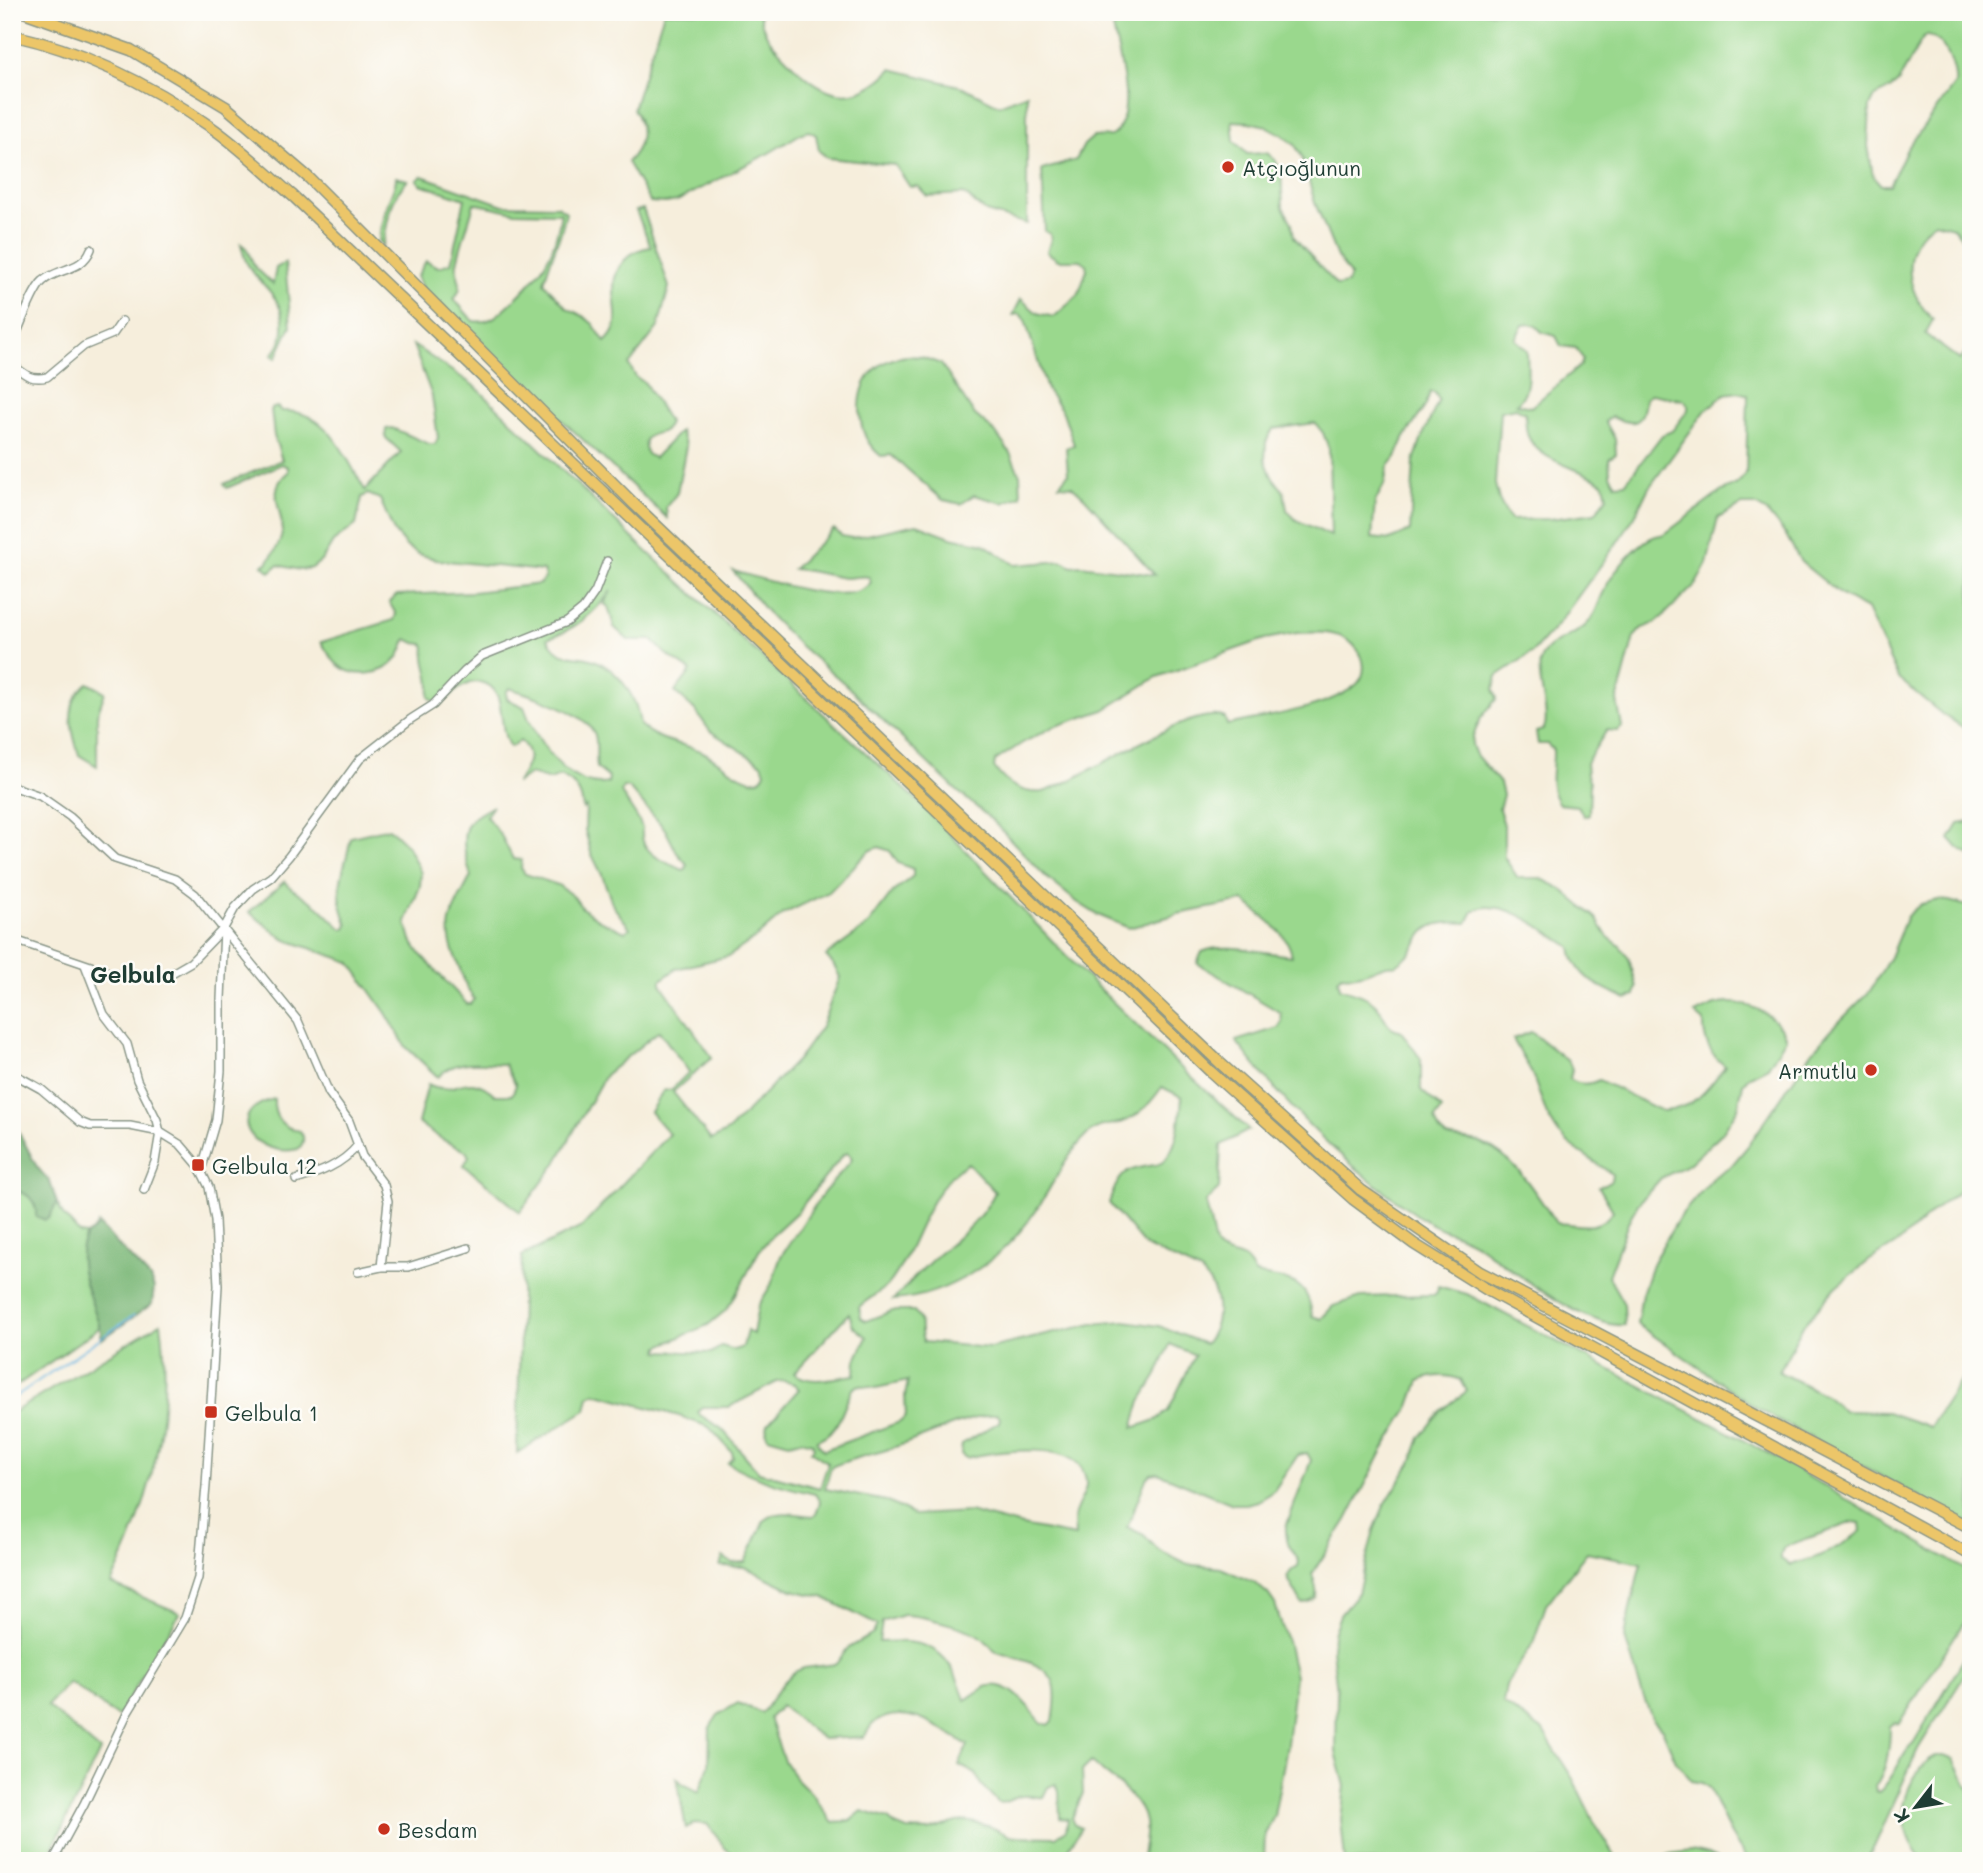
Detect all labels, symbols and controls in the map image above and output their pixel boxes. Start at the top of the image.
place label: Atçıoğlunun [1242,154,1361,181]
marker: Atçıoğlunun [1220,159,1236,175]
district label: Gelbula [90,959,176,989]
place label: Armutlu [1778,1057,1857,1084]
marker: Armutlu [1863,1062,1879,1078]
place label: Gelbula 12 [212,1152,317,1179]
marker: Gelbula 12 [190,1157,206,1173]
place label: Gelbula 1 [225,1399,318,1426]
marker: Gelbula 1 [203,1404,219,1420]
north arrow [1882,1772,1952,1842]
text: K [1887,1804,1915,1828]
place label: Besdam [398,1816,477,1843]
marker: Besdam [376,1821,392,1837]

